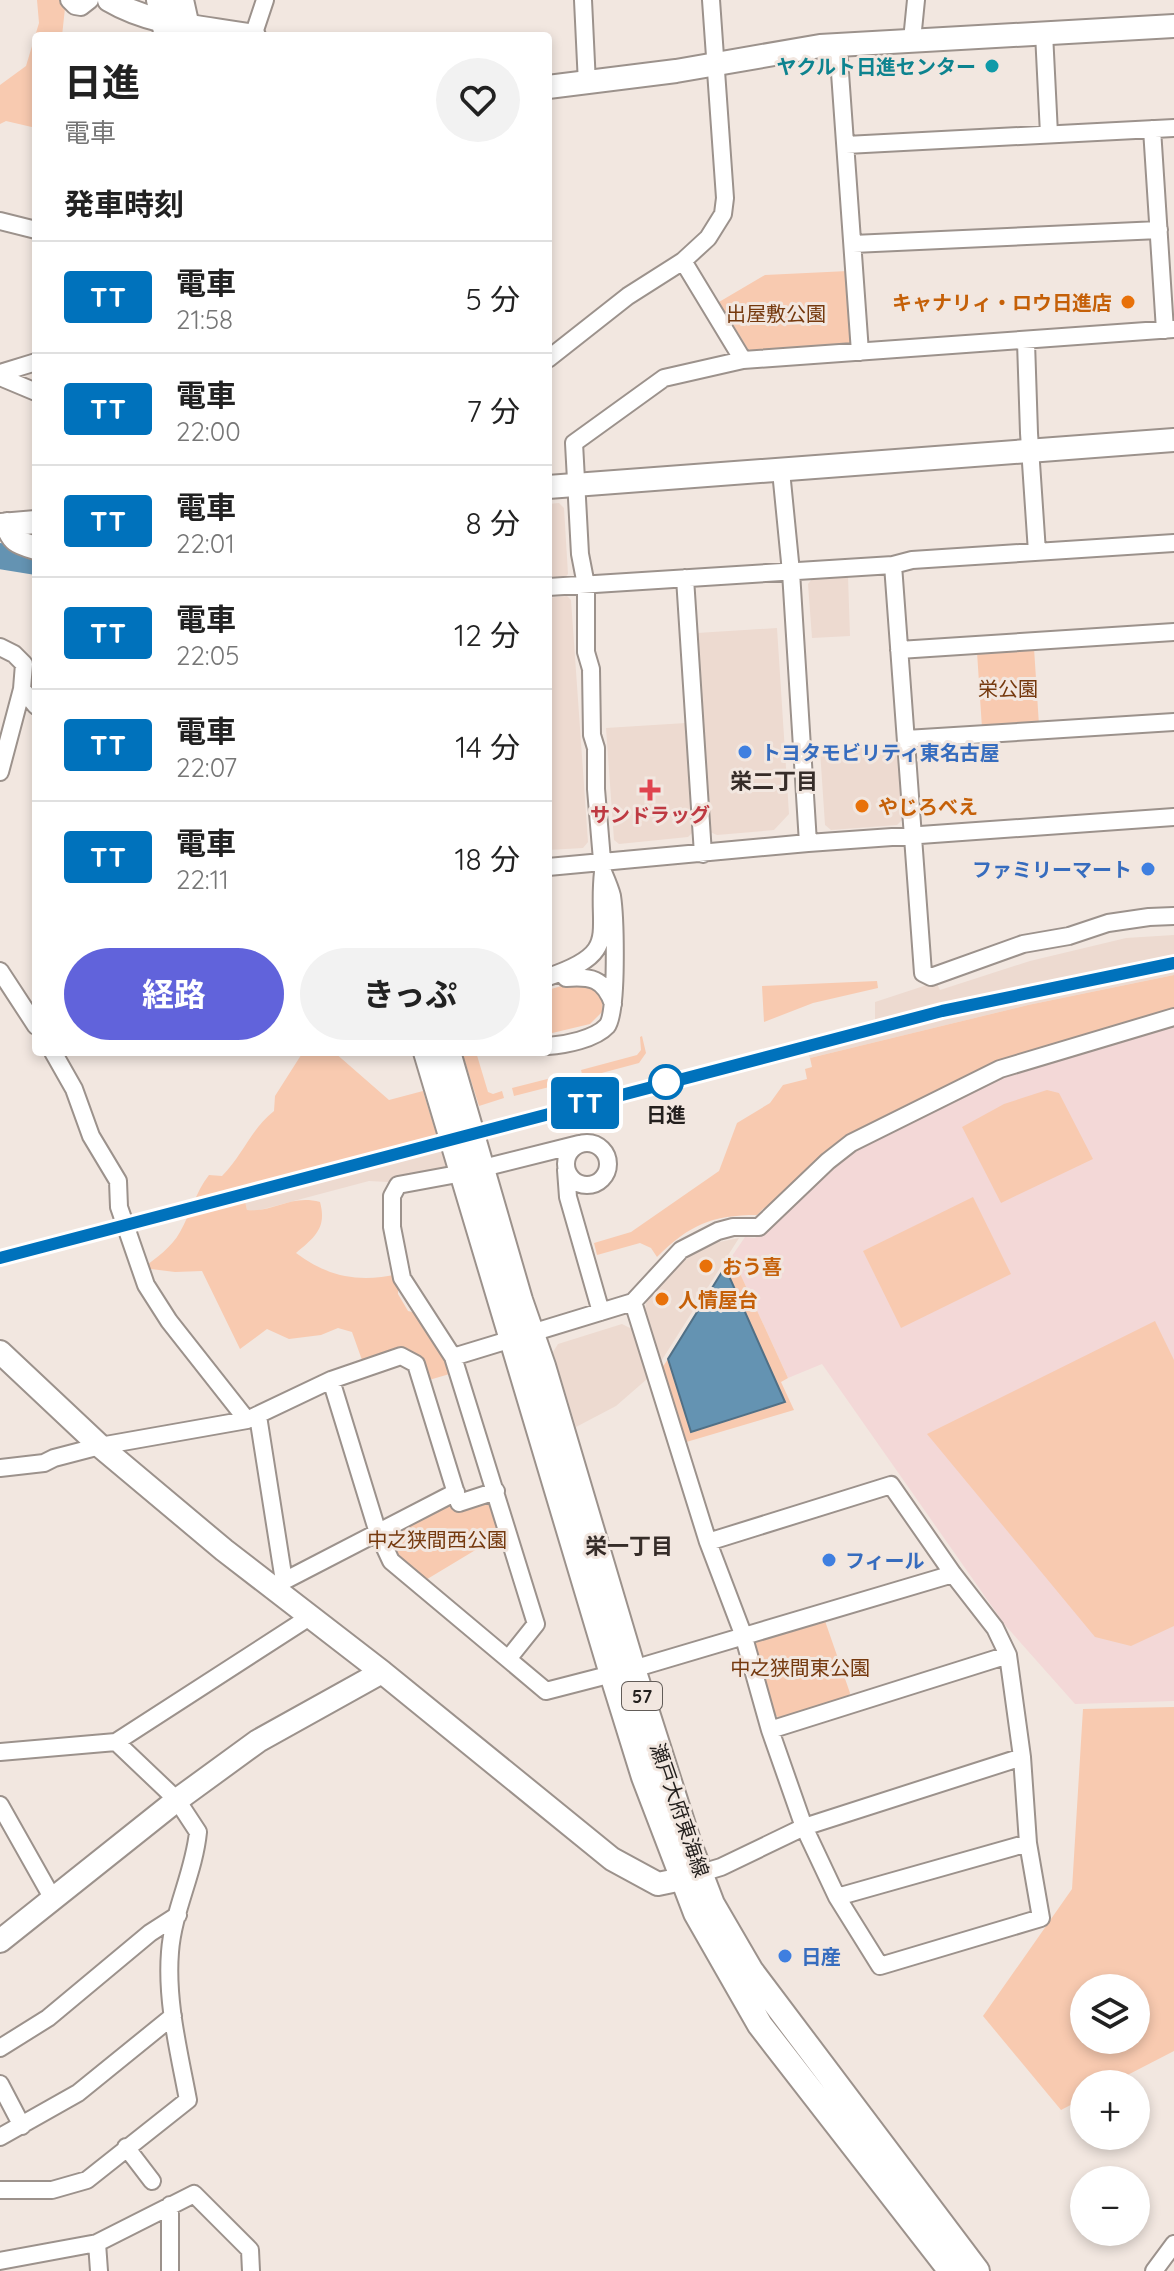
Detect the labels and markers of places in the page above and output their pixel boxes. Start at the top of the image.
place label: ヤクルト日進センター [777,54,976,79]
marker: ヤクルト日進センター [983,57,1001,75]
place label: キャナリィ・ロウ日進店 [892,290,1112,315]
marker: キャナリィ・ロウ日進店 [1119,293,1137,311]
place label: トヨタモビリティ東名古屋 [761,740,1000,765]
marker: トヨタモビリティ東名古屋 [736,743,754,761]
marker: サンドラッグ [641,781,659,799]
place label: やじろべえ [878,794,978,819]
marker: やじろべえ [853,797,871,815]
place label: サンドラッグ [590,802,710,827]
place label: ファミリーマート [972,857,1132,882]
marker: ファミリーマート [1139,860,1157,878]
marker: 日進 [649,1065,683,1099]
place label: 日進 [646,1102,686,1127]
place label: おう喜 [722,1254,782,1279]
marker: おう喜 [697,1257,715,1275]
place label: 人情屋台 [678,1287,758,1312]
marker: 人情屋台 [653,1290,671,1308]
place label: フィール [845,1548,925,1573]
marker: フィール [820,1551,838,1569]
place label: 日産 [801,1944,841,1969]
marker: 日産 [776,1947,794,1965]

